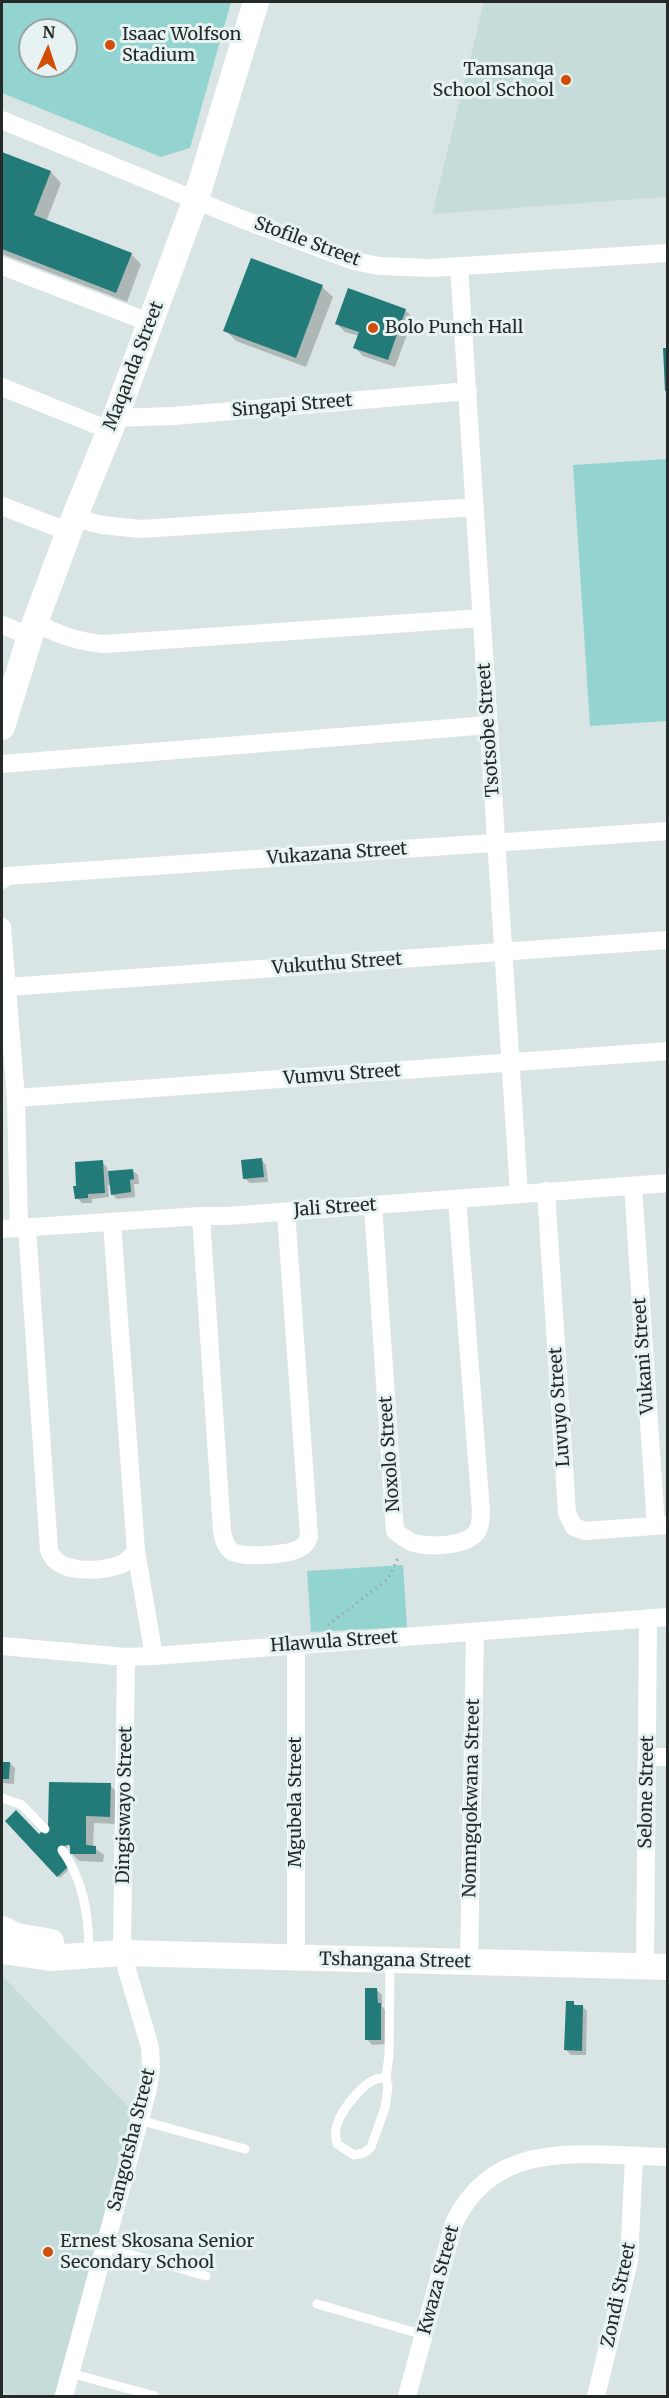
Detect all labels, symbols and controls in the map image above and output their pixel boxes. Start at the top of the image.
north arrow [18,18,78,78]
text: N [42,22,56,42]
place label: Isaac Wolfson Stadium [122,24,241,66]
marker: Isaac Wolfson Stadium [103,38,117,52]
place label: Tamsanqa School School [433,59,554,101]
marker: Tamsanqa School School [559,73,573,87]
street label: Stofile Street [251,213,363,271]
street label: Maqanda Street [100,299,168,433]
place label: Bolo Punch Hall [385,317,523,339]
marker: Bolo Punch Hall [366,321,380,335]
street label: Singapi Street [231,390,353,422]
street label: Tsotsobe Street [474,662,504,798]
street label: Vukazana Street [266,838,408,870]
street label: Vukuthu Street [271,949,403,979]
street label: Vumvu Street [283,1060,401,1090]
street label: Jali Street [293,1194,377,1222]
street label: Vukani Street [629,1297,659,1415]
street label: Luvuyo Street [545,1346,575,1468]
street label: Noxolo Street [375,1395,405,1513]
street label: Hlawula Street [270,1627,398,1657]
street label: Nomngqokwana Street [459,1698,485,1898]
street label: Dingiswayo Street [113,1726,137,1884]
street label: Selone Street [635,1735,659,1849]
street label: Mgubela Street [285,1736,307,1868]
street label: Tshangana Street [319,1949,471,1973]
street label: Sangotsha Street [104,2066,160,2214]
street label: Kwaza Street [414,2223,464,2337]
place label: Ernest Skosana Senior Secondary School [60,2231,254,2274]
street label: Zondi Street [597,2241,641,2349]
marker: Ernest Skosana Senior Secondary School [41,2245,55,2259]

